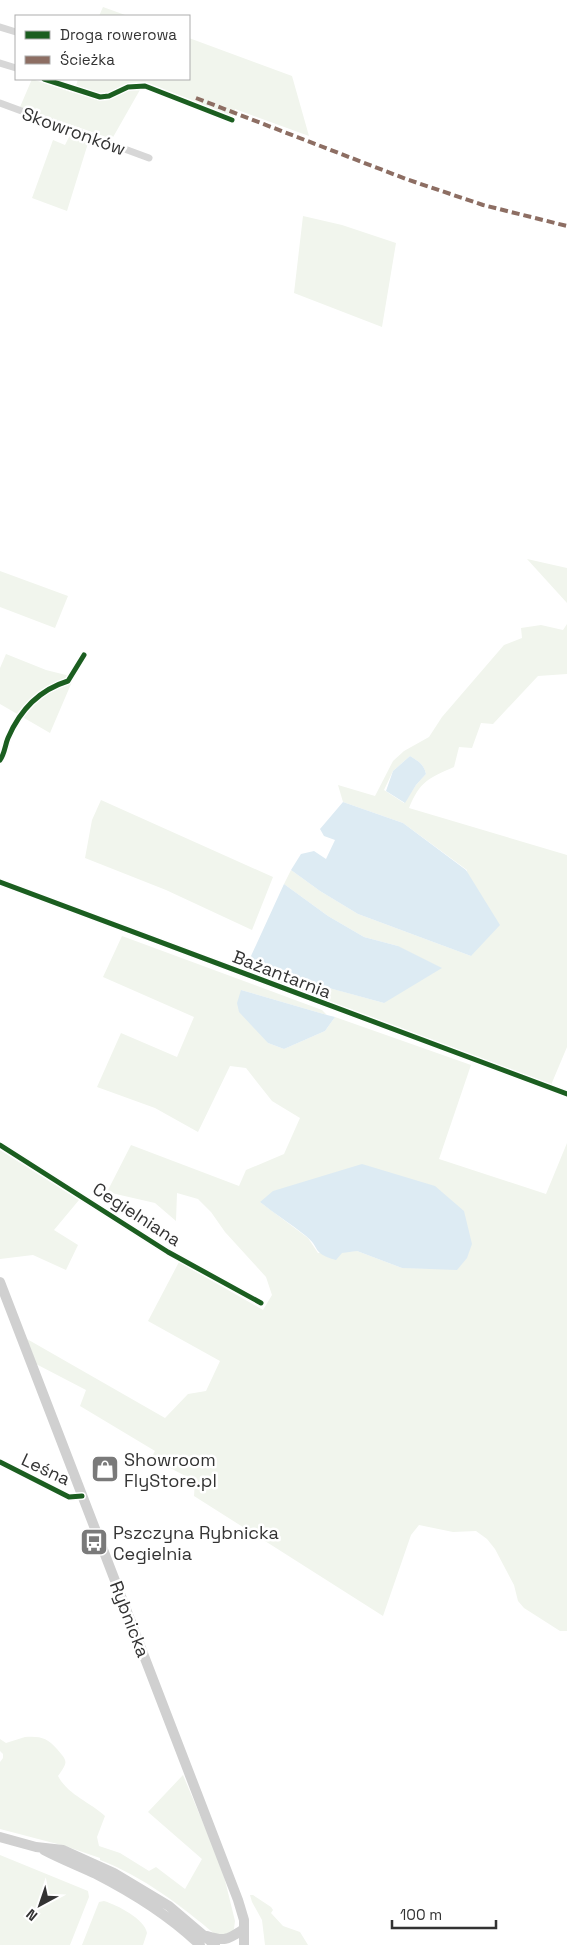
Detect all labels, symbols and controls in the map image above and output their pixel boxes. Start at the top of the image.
legend [15,15,190,80]
text: Droga rowerowa [60,25,177,44]
text: Ścieżka [60,50,115,69]
street label: Skowronków [19,102,129,160]
street label: Bażantarnia [229,945,335,1003]
street label: Cegielniana [89,1177,185,1251]
street label: Leśna [18,1448,74,1490]
place label: Showroom FlyStore.pl [124,1448,217,1492]
shop icon: Showroom FlyStore.pl [90,1454,120,1484]
place label: Pszczyna Rybnicka Cegielnia [113,1521,279,1565]
bus stop icon: Pszczyna Rybnicka Cegielnia [79,1527,109,1557]
street label: Rybnicka [105,1578,155,1660]
north arrow [15,1880,65,1930]
scale bar [392,1898,496,1930]
text: N [22,1905,41,1925]
text: 100 m [400,1905,442,1924]

